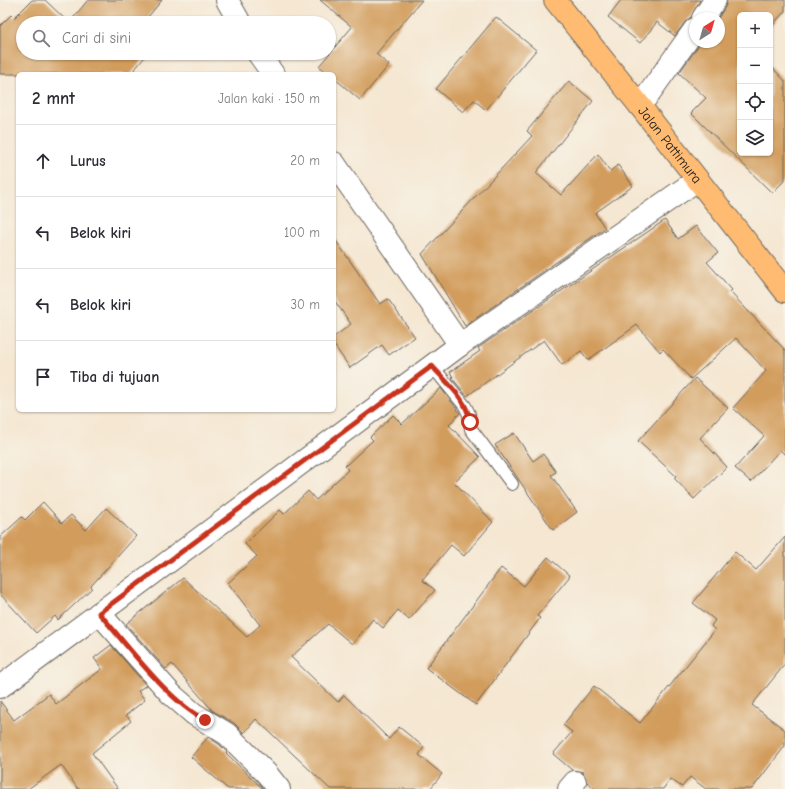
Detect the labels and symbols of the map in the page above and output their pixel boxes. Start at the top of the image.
north arrow [689,12,725,48]
street label: Jalan Pattimura [635,103,706,187]
route start [461,413,479,431]
route end [196,711,214,729]

